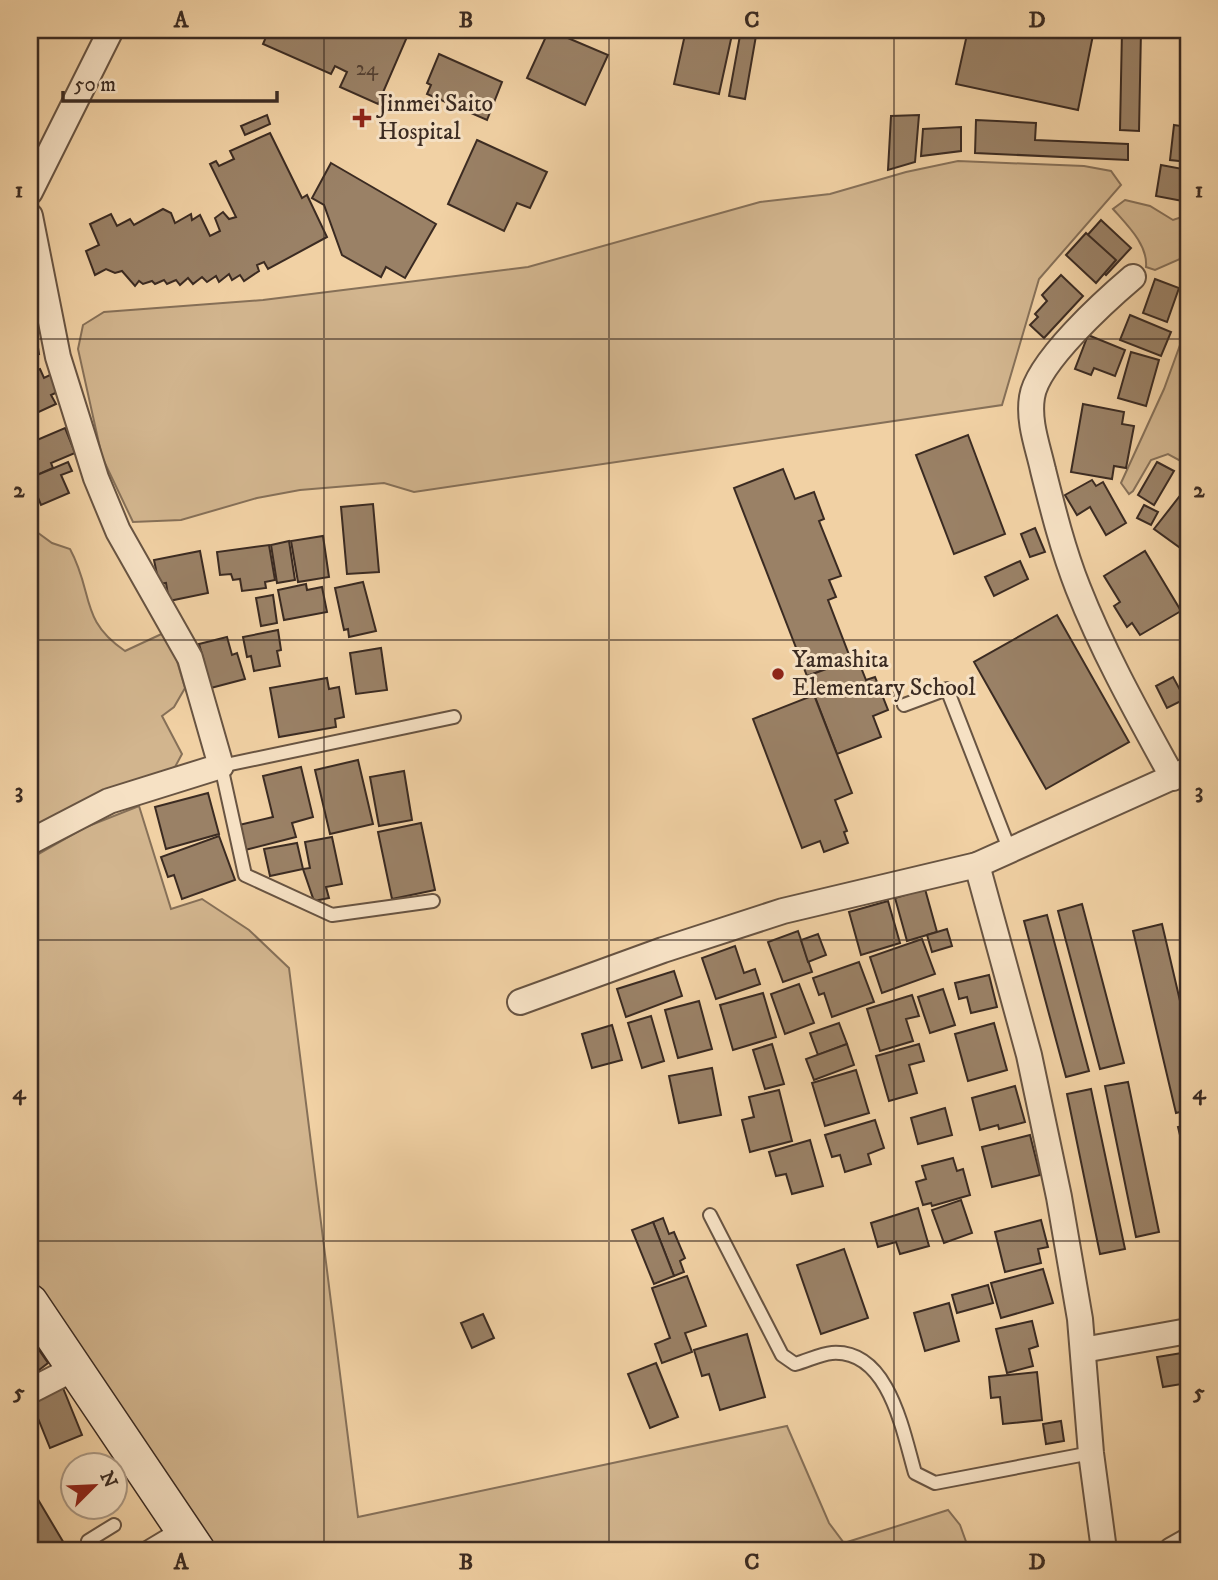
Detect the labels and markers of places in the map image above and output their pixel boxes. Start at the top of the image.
place label: Jinmei Saito Hospital [376,89,493,147]
marker: Jinmei Saito Hospital [352,108,372,128]
place label: Yamashita Elementary School [792,645,976,703]
marker: Yamashita Elementary School [770,666,786,682]

